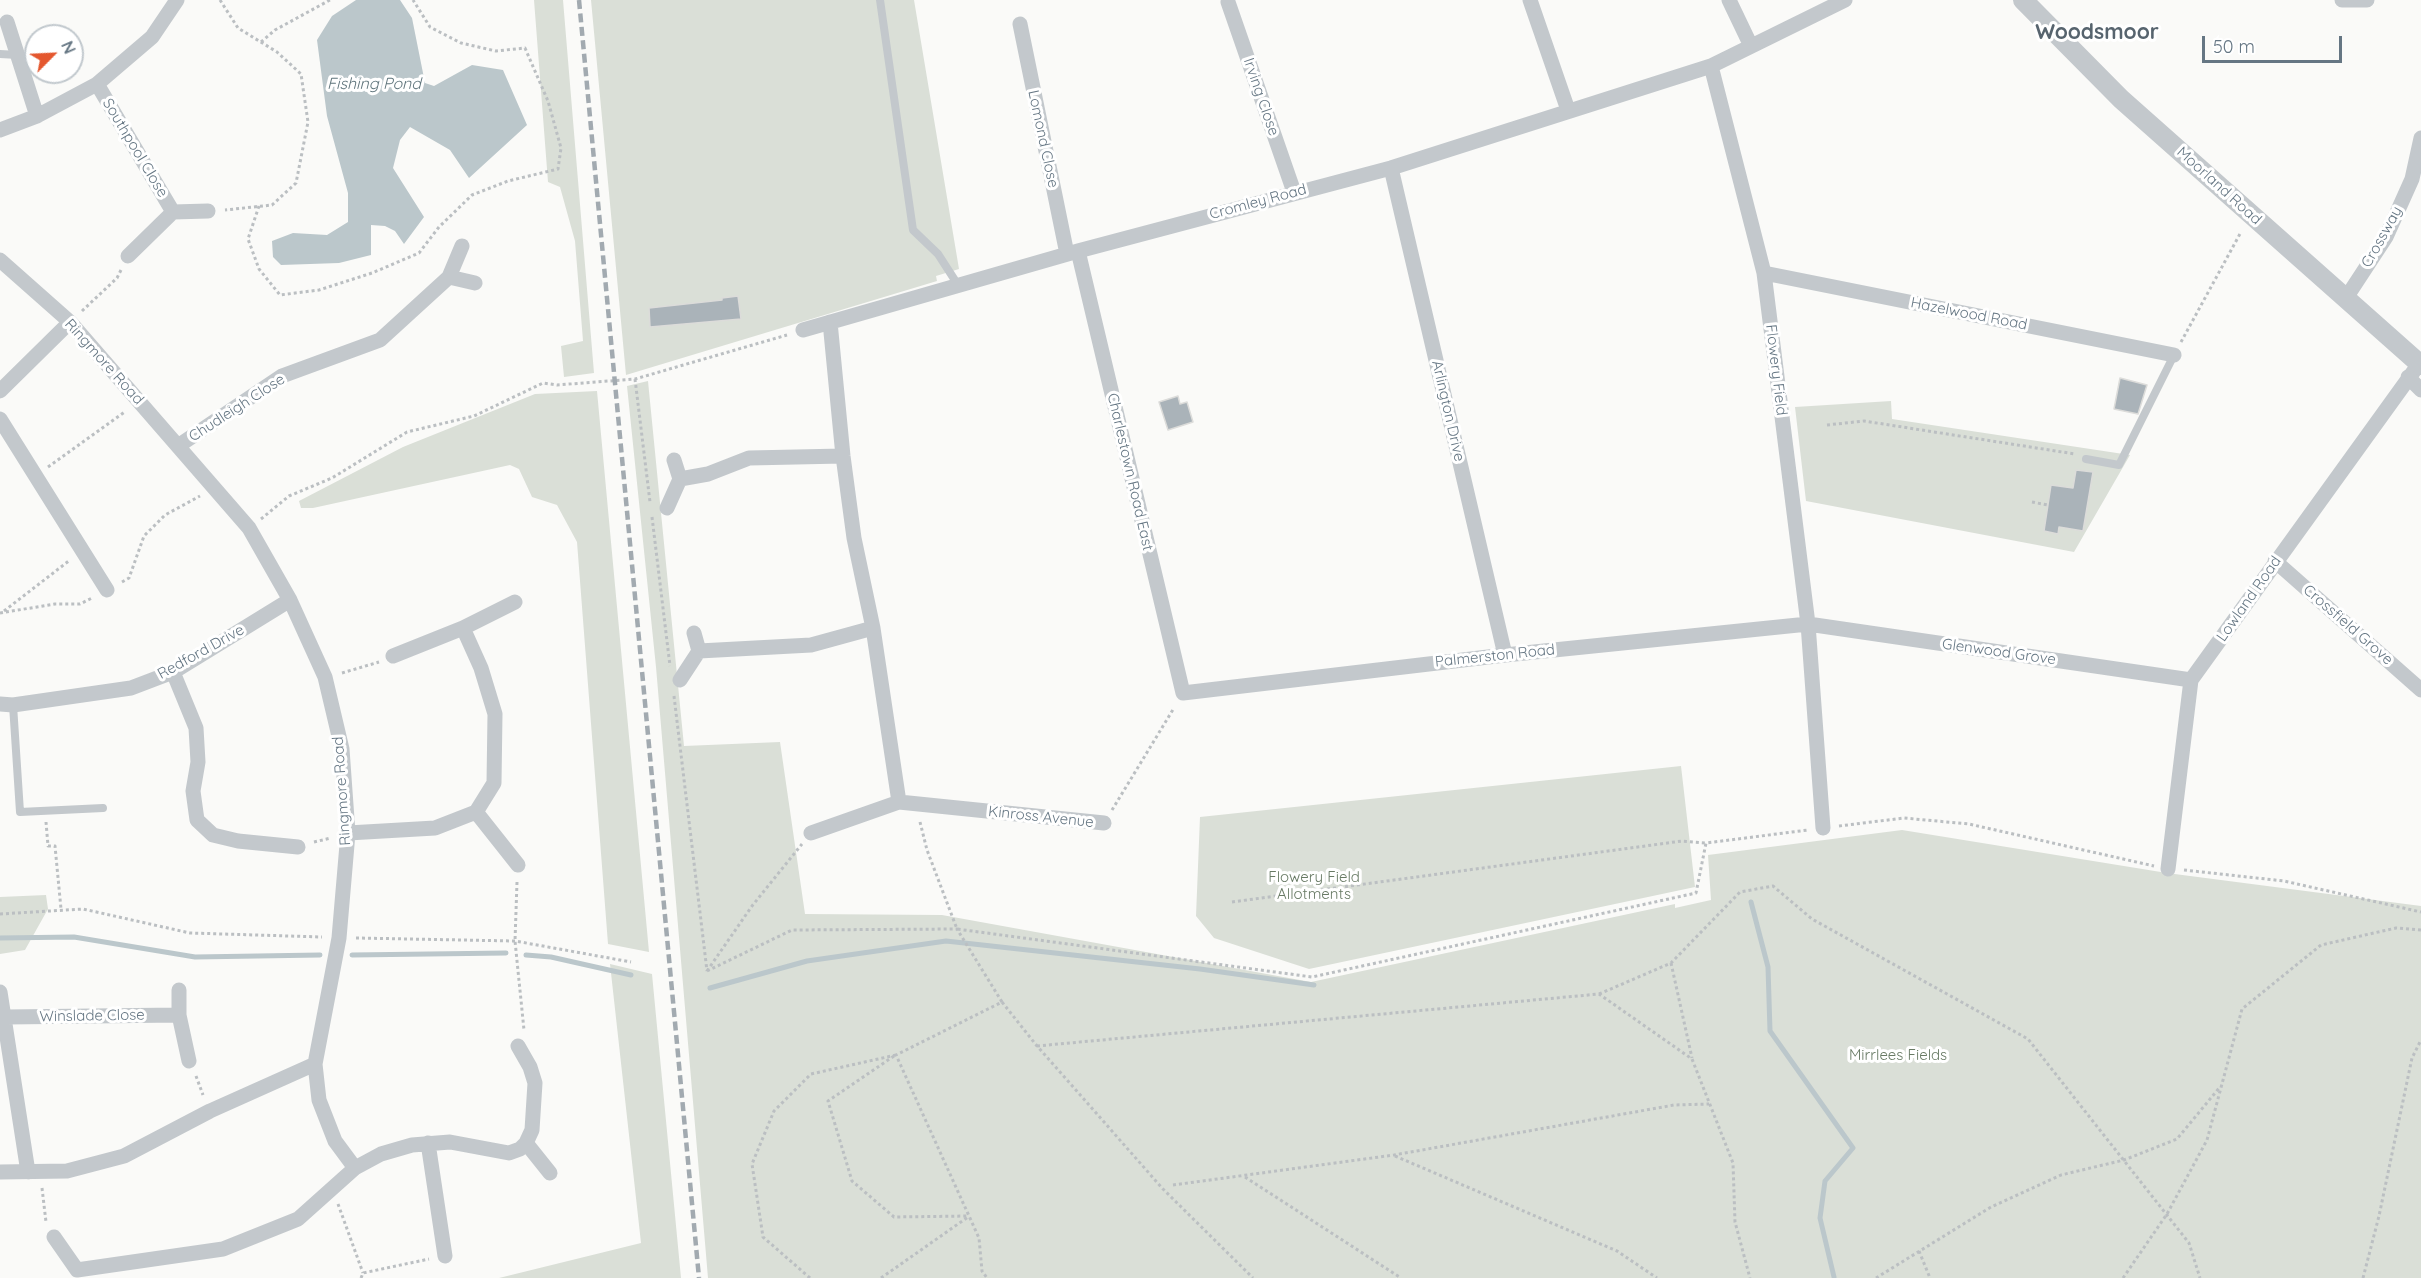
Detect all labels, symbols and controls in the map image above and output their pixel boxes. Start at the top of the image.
district label: Woodsmoor [2035,20,2159,46]
north arrow [24,24,84,84]
scale bar [2205,24,2344,62]
text: 50 m [2213,35,2255,58]
text: N [57,38,80,57]
street label: Irving Close [1239,56,1283,138]
water label: Fishing Pond [327,74,421,94]
street label: Lomond Close [1024,89,1062,189]
street label: Southpool Close [98,95,172,201]
street label: Moorland Road [2173,143,2265,229]
street label: Cromley Road [1208,180,1308,224]
street label: Crossway [2358,203,2406,271]
street label: Hazelwood Road [1909,294,2029,334]
street label: Ringmore Road [61,315,147,409]
street label: Flowery Field [1761,323,1791,417]
street label: Arlington Drive [1428,359,1468,463]
street label: Chudleigh Close [186,370,288,446]
street label: Charlestown Road East [1103,391,1157,553]
street label: Lowland Road [2213,553,2285,645]
street label: Crossfield Grove [2299,581,2397,669]
street label: Redford Drive [155,621,247,683]
street label: Glenwood Grove [1941,635,2057,669]
street label: Palmerston Road [1434,641,1556,671]
street label: Ringmore Road [329,736,355,846]
street label: Kinross Avenue [987,803,1095,831]
park label: Flowery Field Allotments [1268,868,1360,903]
street label: Winslade Close [39,1006,145,1026]
park label: Mirrlees Fields [1849,1046,1947,1064]

